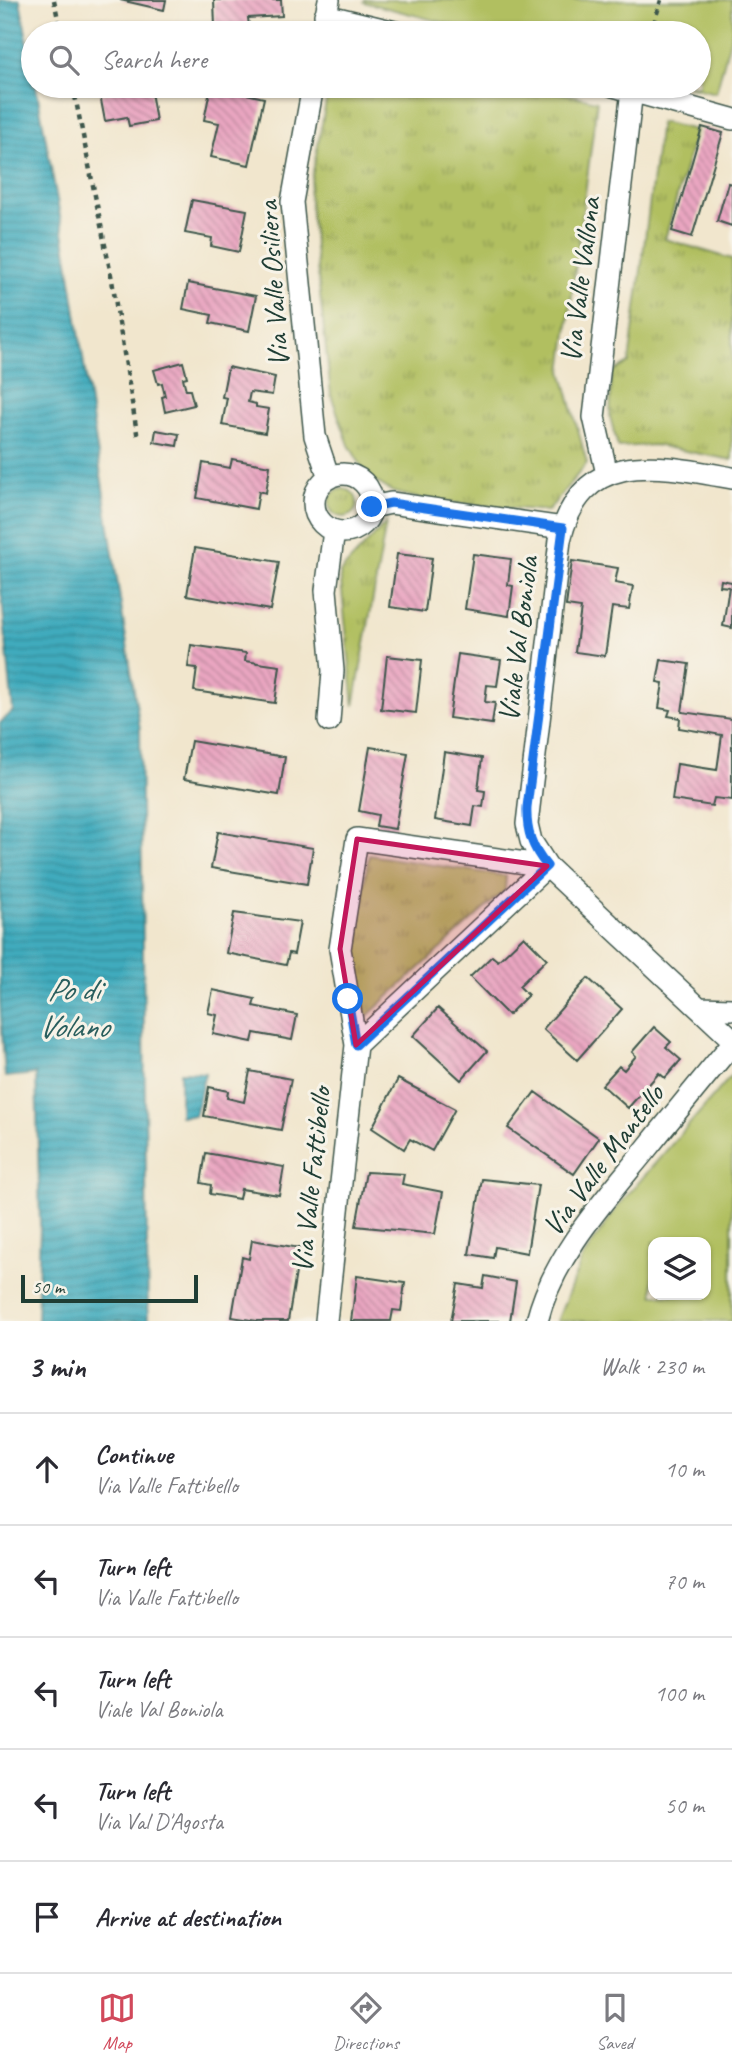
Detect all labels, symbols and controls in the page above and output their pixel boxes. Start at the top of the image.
search box [21,21,711,98]
icon: search [45,41,83,79]
text: Search here [101,43,207,76]
street label: Via Valle Vallona [551,193,609,365]
street label: Via Valle Osiliera [248,198,298,368]
route end [356,491,387,522]
street label: Viale Val Boniola [489,552,547,724]
water label: Po di Volano [38,969,112,1047]
route start [332,983,363,1014]
street label: Via Valle Mantello [534,1076,673,1243]
street label: Via Valle Fattibello [282,1082,340,1275]
map controls [648,1237,711,1300]
button: layers [648,1237,711,1300]
scale bar [21,1272,198,1304]
text: 50 m [32,1275,64,1299]
text: 3 min [28,1348,85,1386]
text: Walk · 230 m [600,1352,704,1381]
text: Continue [95,1438,173,1471]
icon: ahead [28,1450,66,1488]
text: 10 m [665,1455,704,1484]
text: Via Valle Fattibello [95,1471,238,1500]
text: Turn left [95,1550,170,1583]
icon: left [28,1562,66,1600]
text: 70 m [665,1567,704,1596]
text: Via Valle Fattibello [95,1583,238,1612]
text: Turn left [95,1662,170,1695]
icon: left [28,1674,66,1712]
text: 100 m [655,1679,704,1708]
text: Viale Val Boniola [95,1695,222,1724]
text: Turn left [95,1774,170,1807]
icon: left [28,1786,66,1824]
text: 50 m [665,1791,704,1820]
text: Via Val D'Agosta [95,1807,223,1836]
icon: arrive [28,1898,66,1936]
text: Arrive at destination [95,1901,281,1934]
tab: Map [98,1989,136,2055]
tab: Directions [333,1989,399,2055]
tab: Saved [596,1989,634,2055]

